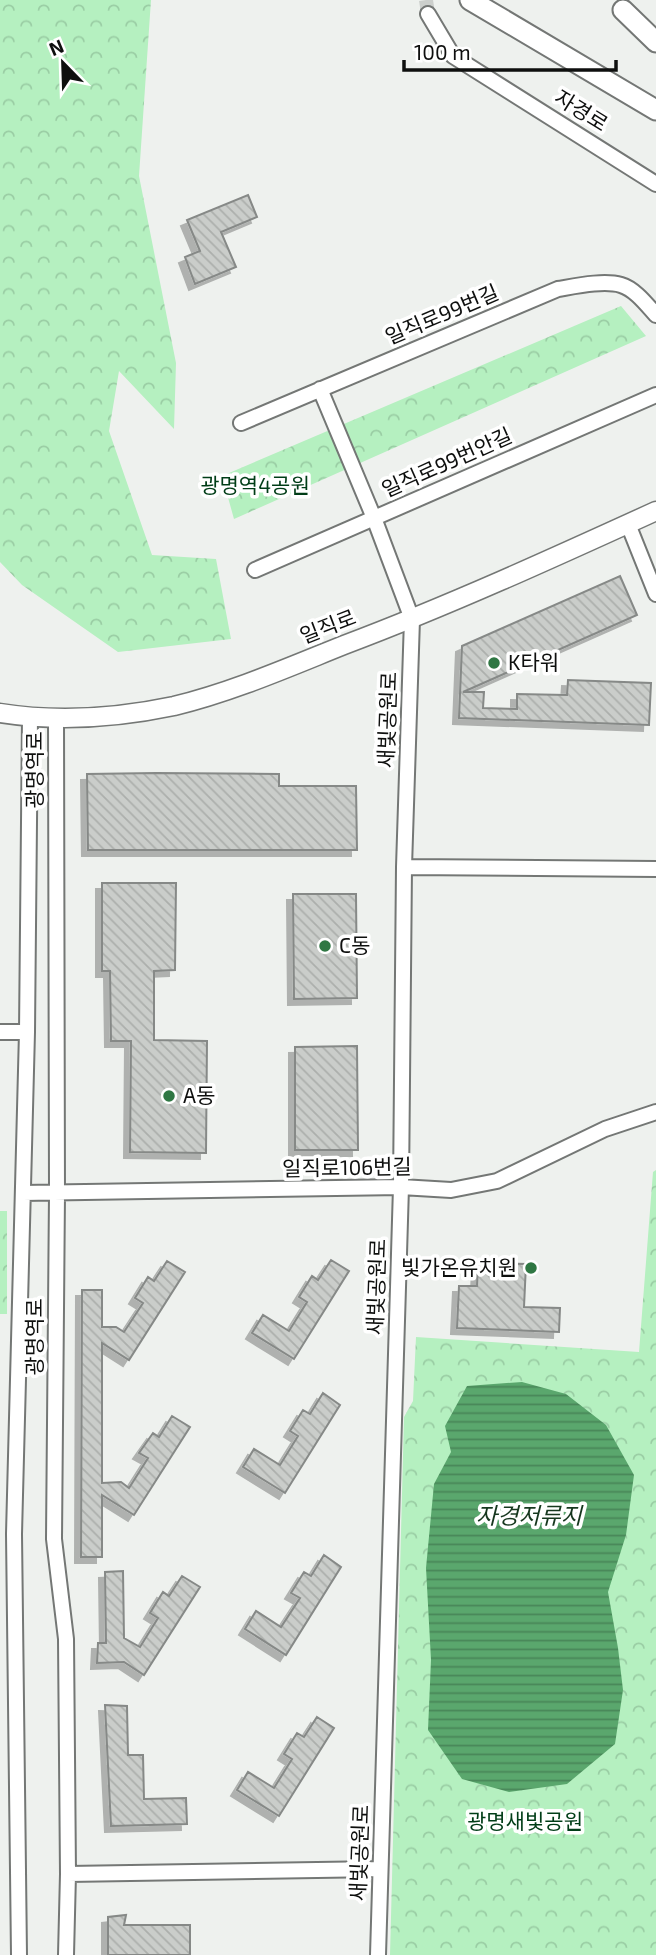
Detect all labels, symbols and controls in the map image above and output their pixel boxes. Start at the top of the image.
north arrow [28,28,98,98]
scale bar [404,28,616,72]
text: N [45,34,67,60]
text: 100 m [414,39,471,64]
street label: 자경로 [551,84,613,136]
street label: 일직로99번길 [381,279,502,349]
street label: 일직로99번안길 [377,422,515,502]
park label: 광명역4공원 [200,472,310,497]
street label: 일직로 [296,604,359,648]
place label: K타워 [508,649,559,674]
marker: K타워 [486,655,502,671]
street label: 새빛공원로 [372,671,401,769]
street label: 광명역로 [21,731,46,809]
place label: C동 [339,932,370,957]
marker: C동 [317,938,333,954]
place label: A동 [183,1082,215,1107]
marker: A동 [161,1088,177,1104]
street label: 일직로106번길 [282,1153,412,1180]
street label: 새빛공원로 [361,1238,390,1336]
place label: 빛가온유치원 [401,1254,517,1279]
marker: 빛가온유치원 [523,1260,539,1276]
street label: 광명역로 [21,1298,46,1376]
water label: 자경저류지 [476,1501,584,1529]
street label: 새빛공원로 [344,1804,373,1902]
park label: 광명새빛공원 [467,1808,583,1833]

